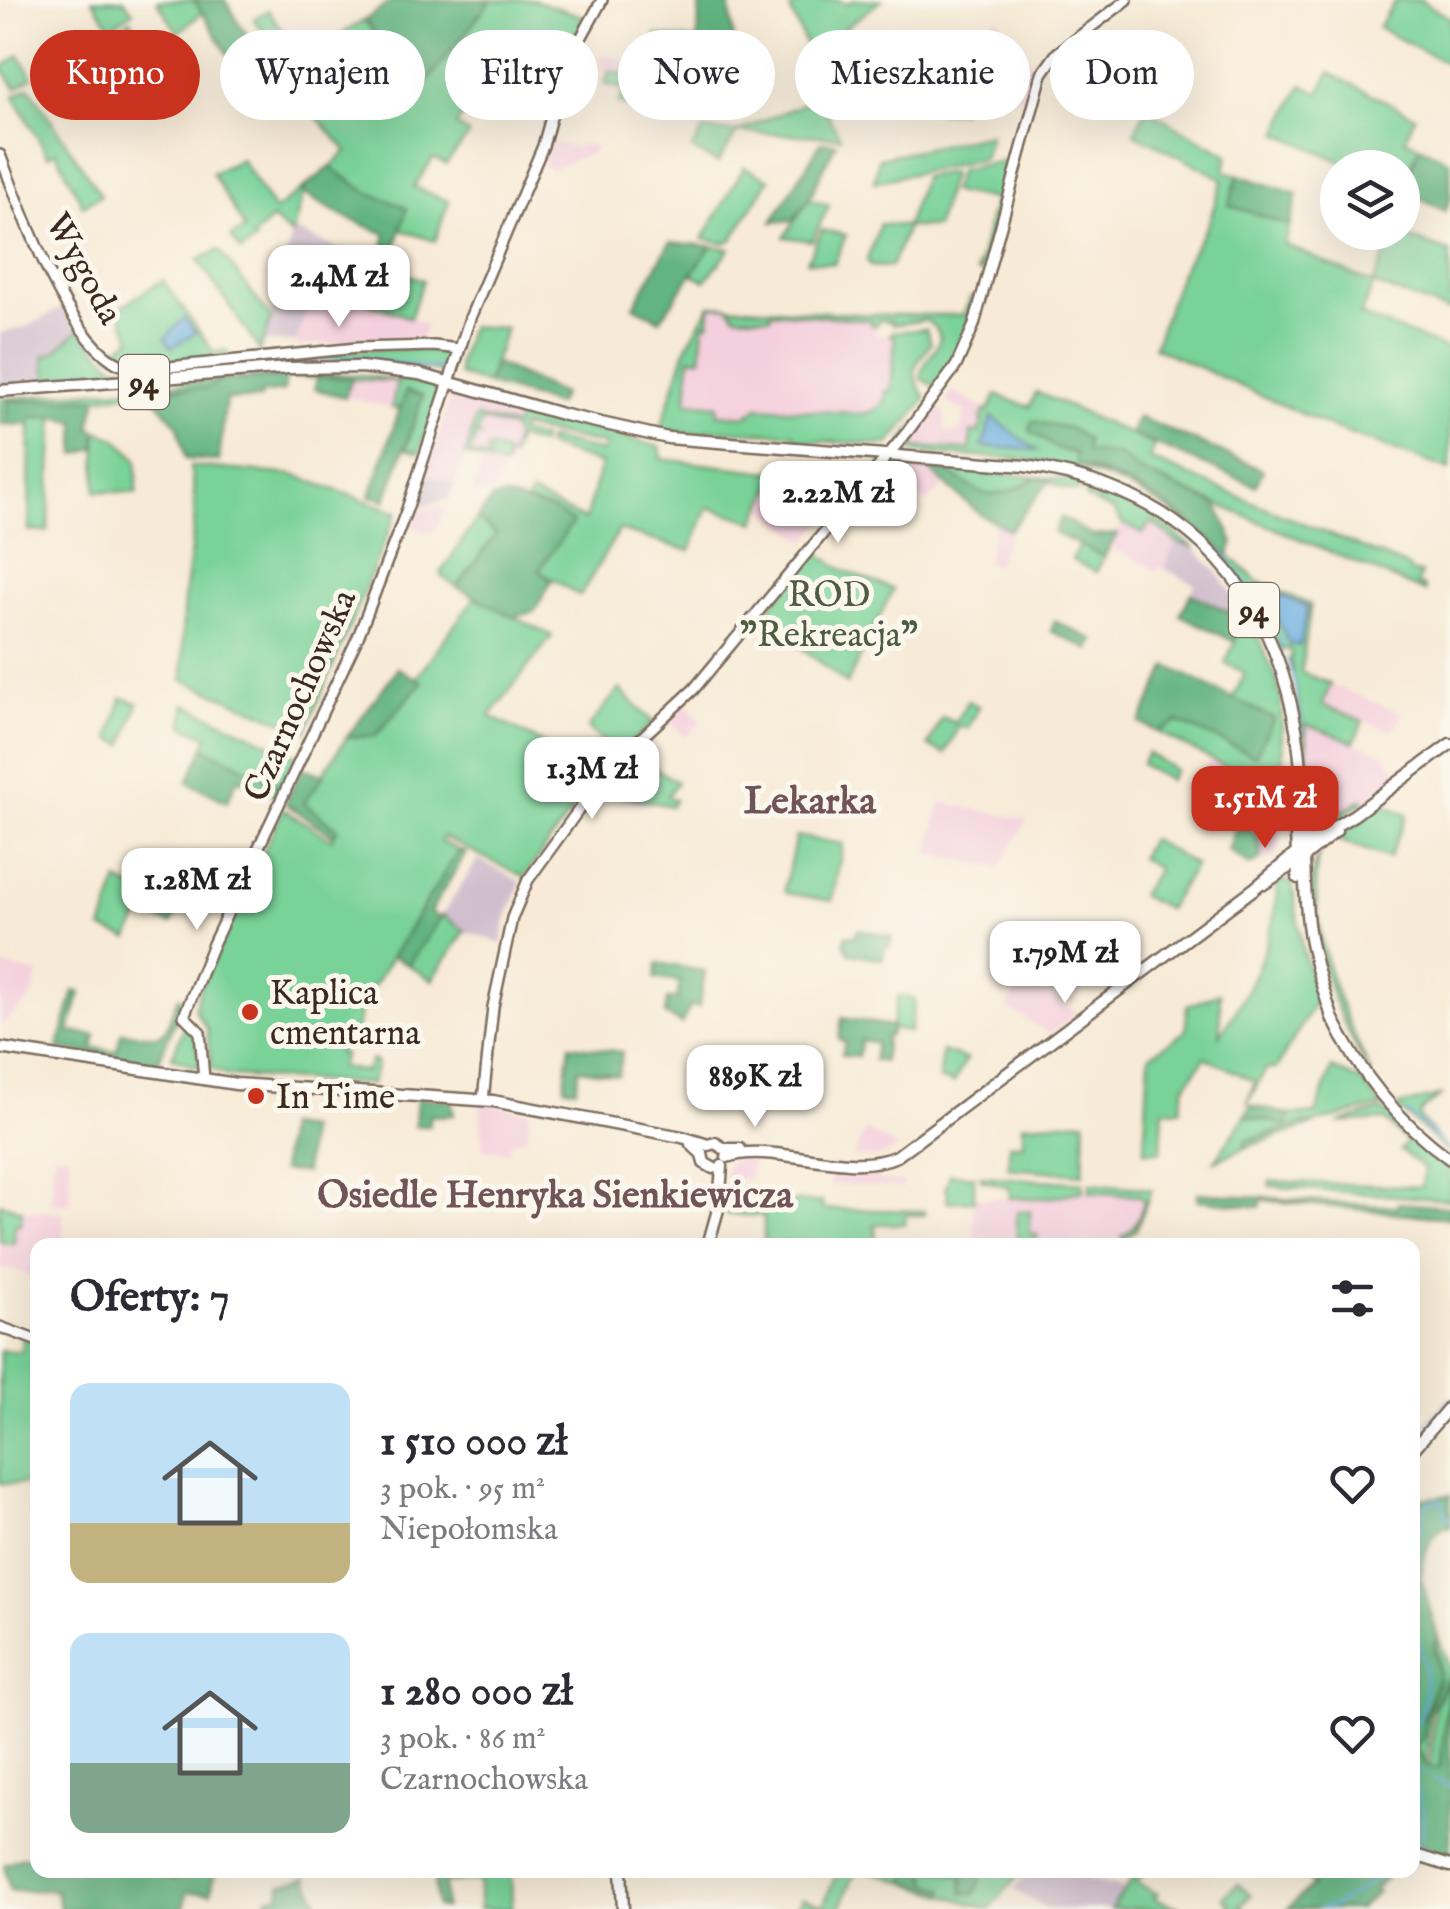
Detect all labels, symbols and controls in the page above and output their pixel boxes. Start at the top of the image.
chip: Kupno [30,30,200,120]
chip: Wynajem [220,30,425,120]
chip: Filtry [445,30,598,120]
chip: Nowe [618,30,775,120]
chip: Mieszkanie [795,30,1030,120]
chip: Dom [1050,30,1194,120]
map controls [1320,150,1420,250]
button: layers [1320,150,1420,250]
street label: Wygoda [34,205,132,334]
pin: 2.4M zł [247,245,431,330]
text: 2.4M zł [290,257,388,298]
road number: 94 [119,355,169,409]
pin: 2.22M zł [735,461,941,546]
text: 2.22M zł [782,473,894,514]
park label: ROD "Rekreacja" [740,574,918,659]
street label: Czarnochowska [234,582,368,809]
road number: 94 [1229,583,1279,637]
pin: 1.3M zł [500,737,684,822]
text: 1.3M zł [546,749,638,790]
pin: 1.51M zł [1162,766,1368,851]
text: 1.51M zł [1214,778,1316,819]
district label: Lekarka [744,779,877,827]
pin: 1.28M zł [94,848,300,933]
text: 1.28M zł [144,860,251,901]
pin: 1.79M zł [962,921,1168,1006]
text: 1.79M zł [1012,933,1118,974]
place label: Kaplica cmentarna [270,972,421,1057]
marker: Kaplica cmentarna [239,1001,261,1023]
pin: 889K zł [663,1045,847,1130]
text: 889K zł [709,1057,801,1098]
place label: In Time [276,1076,395,1121]
marker: In Time [245,1085,267,1107]
district label: Osiedle Henryka Sienkiewicza [317,1173,793,1221]
icon: filters [1325,1271,1380,1326]
text: Oferty: 7 [70,1272,229,1325]
text: 1 510 000 zł [380,1416,567,1469]
icon: home [150,1423,270,1543]
icon: heart [1325,1456,1380,1511]
text: 3 pok. · 95 m² [380,1469,545,1510]
text: Niepołomska [380,1510,558,1551]
text: 1 280 000 zł [380,1666,573,1719]
icon: home [150,1673,270,1793]
icon: heart [1325,1706,1380,1761]
text: 3 pok. · 86 m² [380,1719,546,1760]
text: Czarnochowska [380,1760,588,1801]

